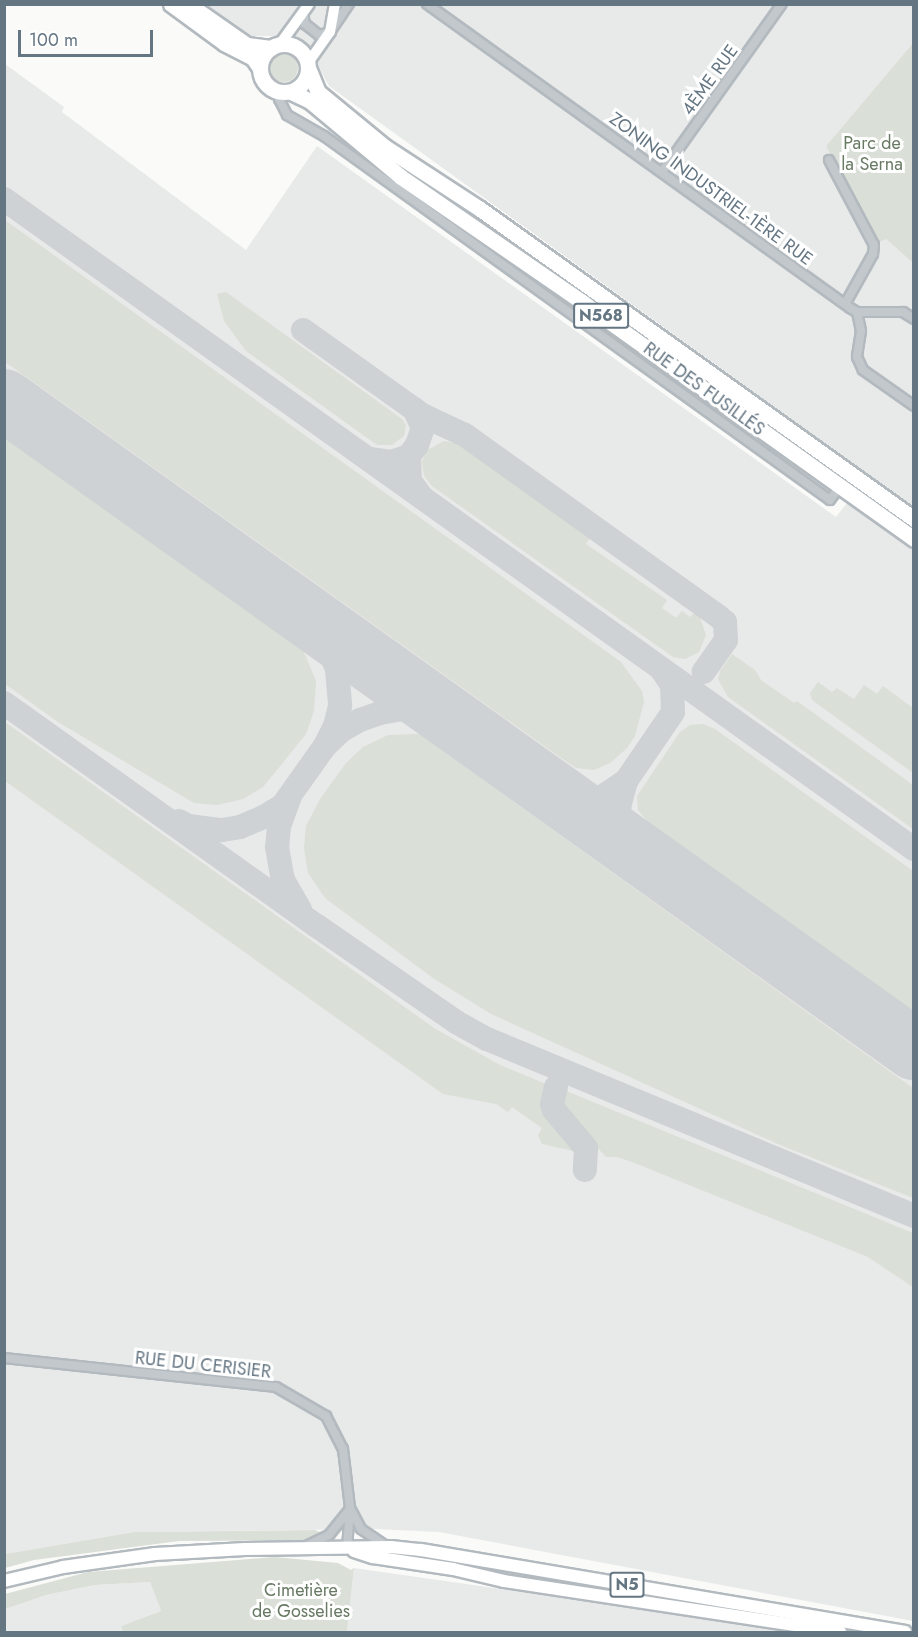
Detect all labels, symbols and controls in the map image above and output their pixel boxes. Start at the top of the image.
scale bar [21,18,156,56]
text: 100 m [29,27,78,53]
street label: 4ÈME RUE [677,41,743,119]
street label: ZONING INDUSTRIEL-1ÈRE RUE [605,108,817,270]
park label: Parc de la Serna [841,133,903,176]
road number: N568 [572,303,630,329]
street label: RUE DES FUSILLÉS [639,338,769,440]
street label: RUE DU CERISIER [134,1347,272,1383]
road number: N5 [609,1572,645,1598]
park label: Cimetière de Gosselies [252,1580,350,1622]

